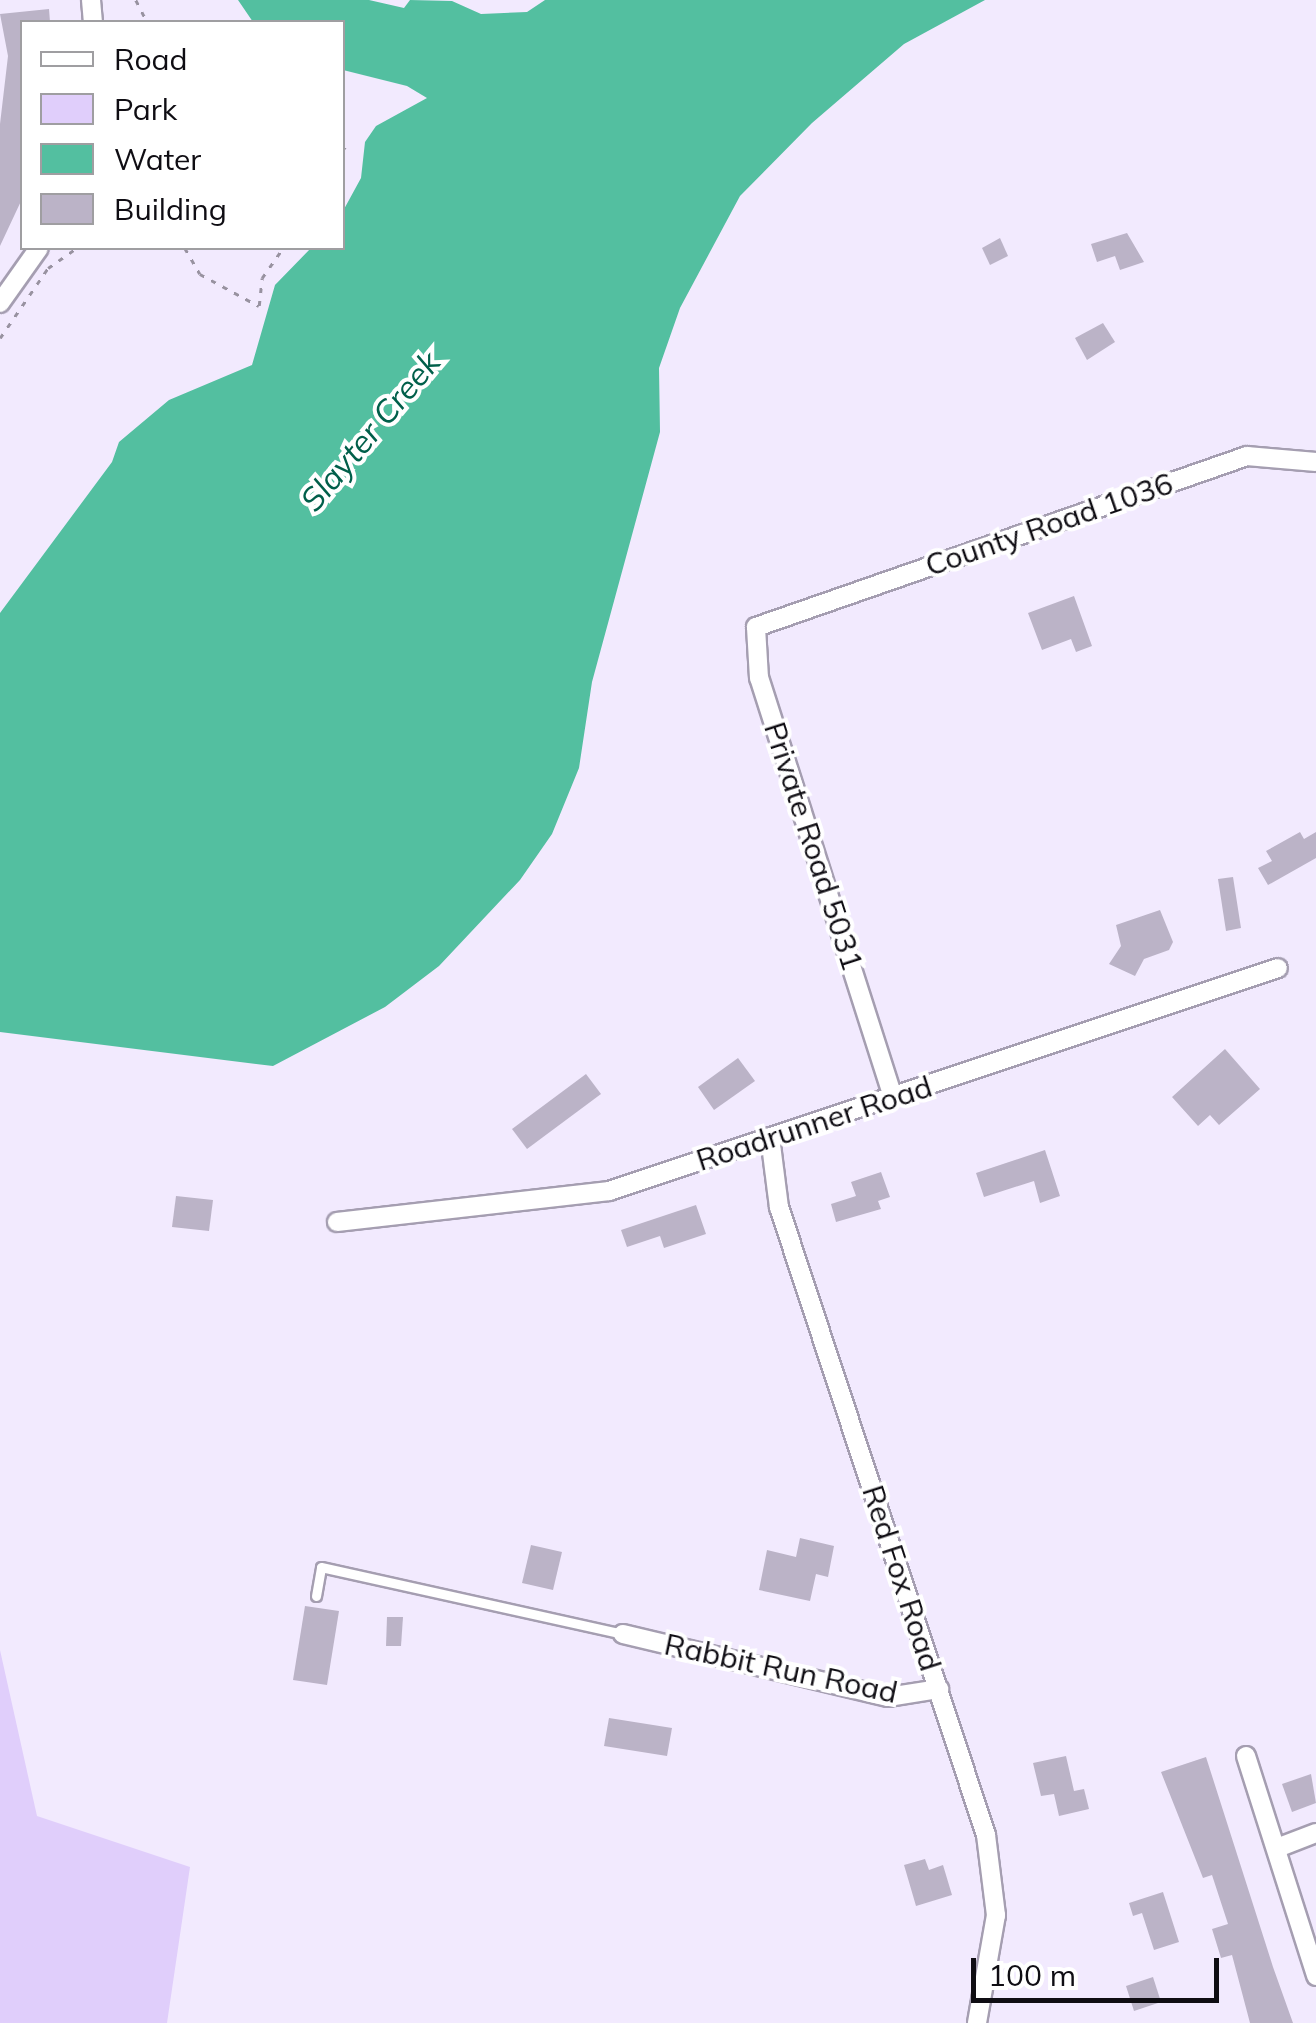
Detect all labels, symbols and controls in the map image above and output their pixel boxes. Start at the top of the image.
legend [20,20,345,250]
text: Road [114,40,188,78]
text: Park [114,90,177,128]
text: Water [114,140,201,178]
text: Building [114,190,227,228]
water label: Slayter Creek [292,343,448,519]
street label: County Road 1036 [921,465,1177,583]
street label: Private Road 5031 [757,717,871,975]
street label: Roadrunner Road [692,1068,936,1178]
street label: Red Fox Road [855,1481,949,1675]
street label: Rabbit Run Road [661,1626,901,1710]
scale bar [976,1938,1224,2000]
text: 100 m [988,1956,1076,1994]

